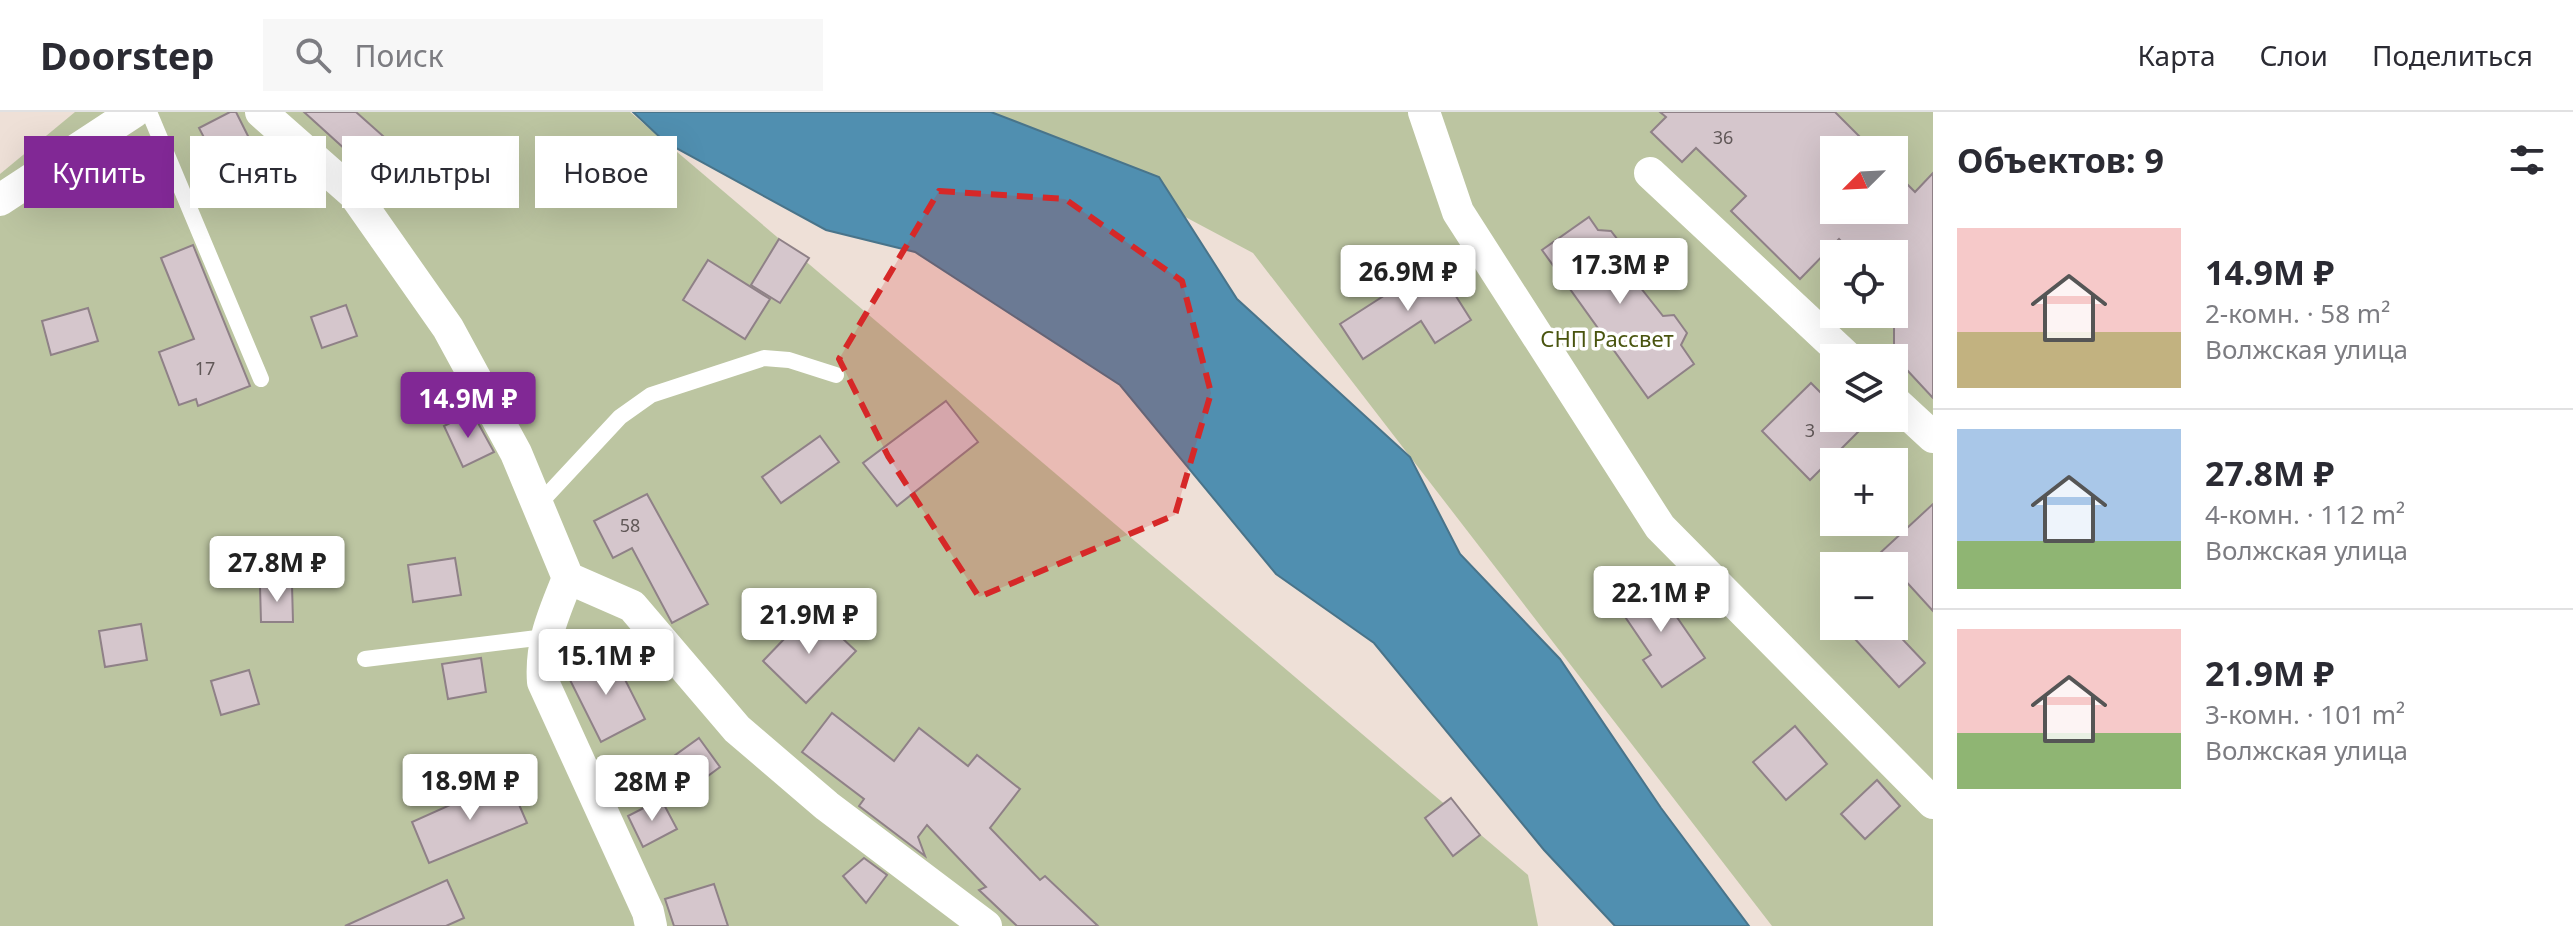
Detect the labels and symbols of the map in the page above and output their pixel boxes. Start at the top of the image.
house number: 36 [1713,125,1733,149]
north arrow [1820,136,1908,224]
pin: 17.3M ₽ [1546,238,1694,306]
pin: 26.9M ₽ [1334,245,1482,313]
park label: СНП Рассвет [1540,323,1674,353]
house number: 17 [195,356,215,380]
pin: 14.9M ₽ [394,372,542,440]
house number: 3 [1805,418,1815,442]
house number: 58 [620,513,640,537]
pin: 27.8M ₽ [203,536,351,604]
pin: 22.1M ₽ [1587,566,1735,634]
pin: 21.9M ₽ [735,588,883,656]
pin: 15.1M ₽ [532,629,680,697]
pin: 18.9M ₽ [396,754,544,822]
pin: 28M ₽ [596,755,708,823]

